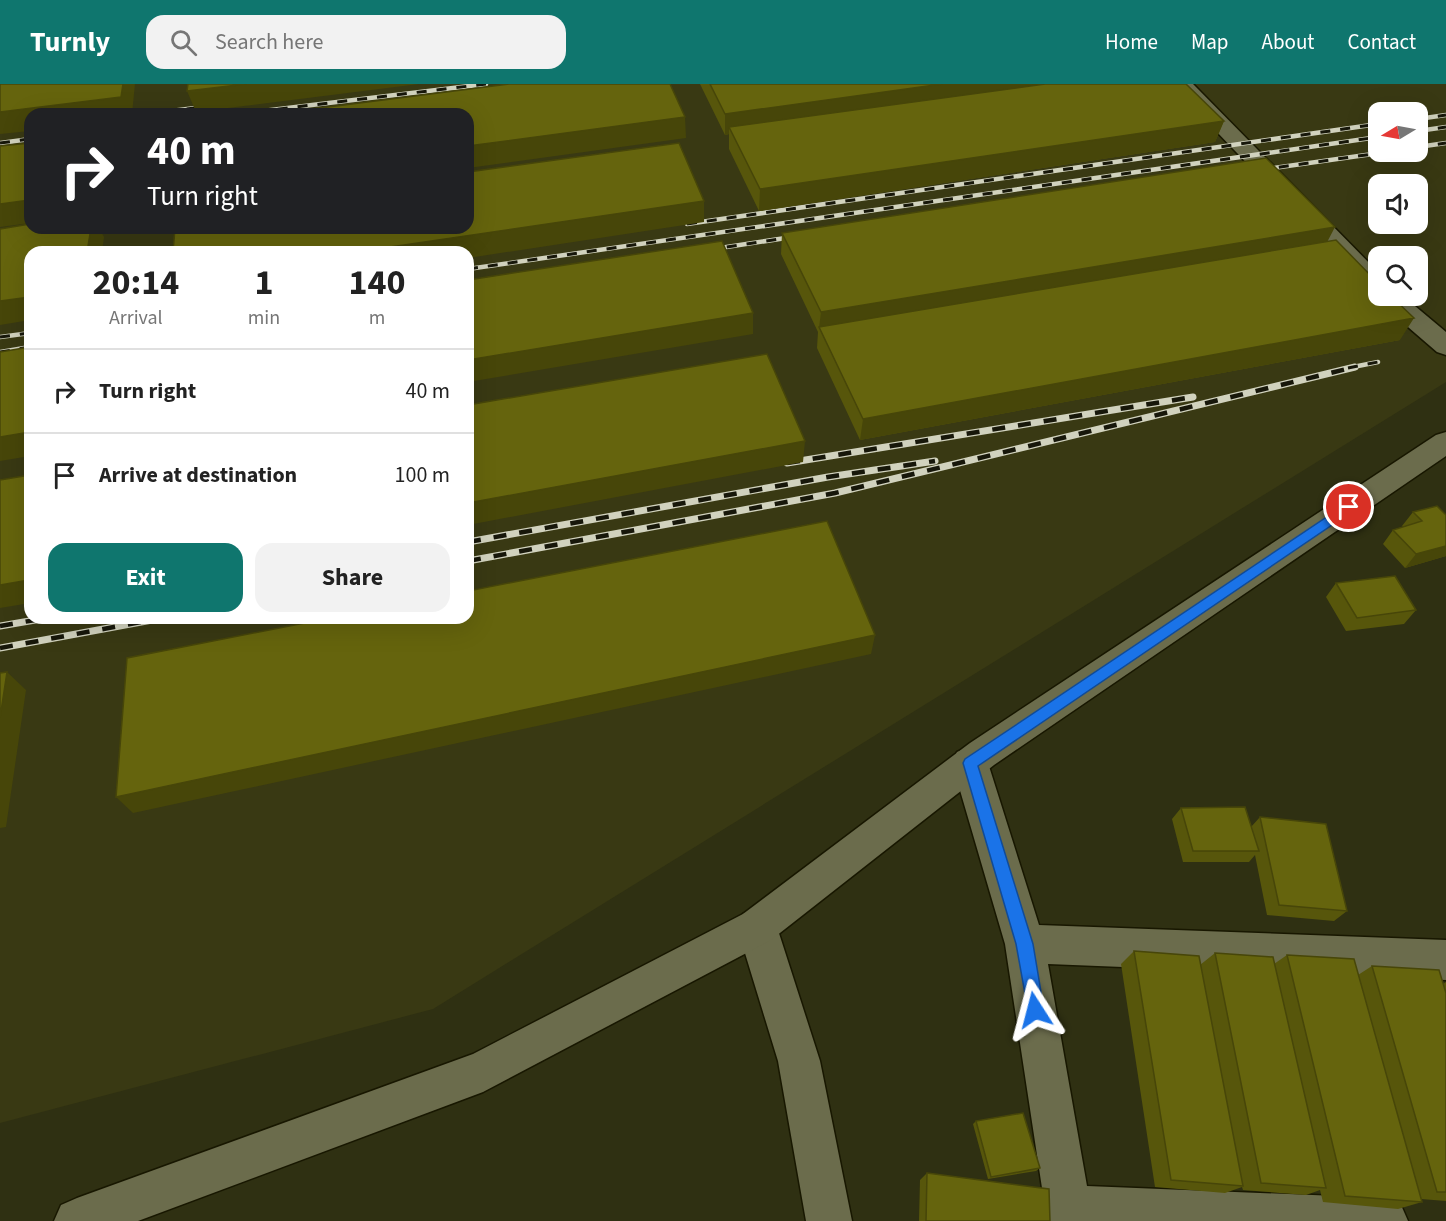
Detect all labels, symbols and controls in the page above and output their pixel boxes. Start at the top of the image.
search box [146,15,566,69]
text: Turnly [30,22,110,62]
icon: search [167,26,200,59]
text: Search here [215,26,324,58]
text: Home [1105,27,1158,57]
text: Map [1191,27,1229,57]
text: About [1262,27,1314,57]
text: Contact [1347,27,1416,57]
north arrow [1368,102,1428,162]
map controls [1368,102,1428,306]
text: 40 m [147,121,236,181]
icon: right [48,132,126,210]
button: sound [1368,174,1428,234]
text: Turn right [147,177,258,216]
button: search [1368,246,1428,306]
text: 20:14 [92,257,179,308]
text: 1 [254,257,273,308]
text: 140 [349,257,406,308]
text: Arrival [109,304,163,332]
text: min [248,304,280,332]
text: m [369,304,385,332]
icon: right [48,375,81,408]
text: Turn right [99,375,196,407]
text: 40 m [405,375,450,407]
icon: arrive [48,459,81,492]
text: Arrive at destination [99,459,297,491]
text: 100 m [395,459,450,491]
pin [1323,481,1374,532]
icon: arrive [1332,490,1365,523]
button: Exit [48,543,243,612]
button: Share [255,543,450,612]
position arrow [1003,978,1067,1042]

